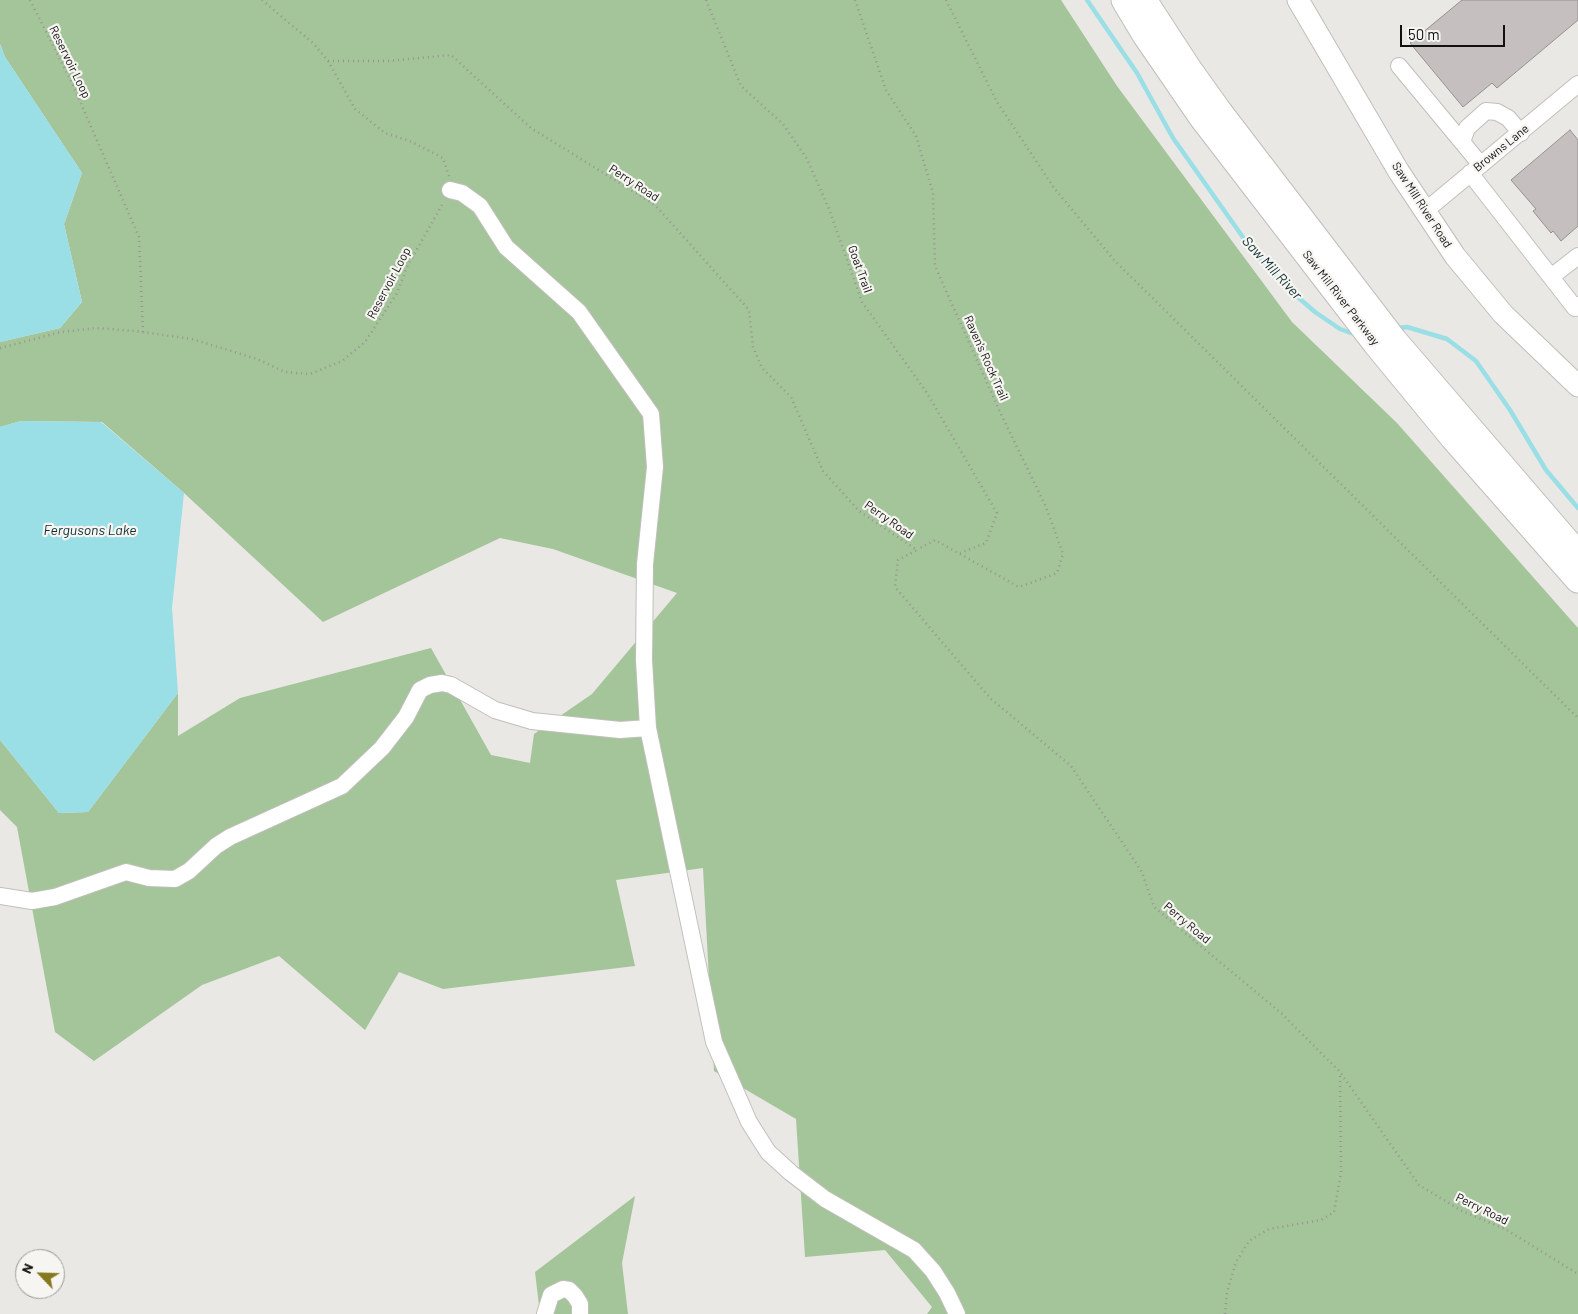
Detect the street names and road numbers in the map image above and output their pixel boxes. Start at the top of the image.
street label: Reservoir Loop [46,23,94,101]
street label: Browns Lane [1470,121,1532,175]
street label: Saw Mill River Road [1389,159,1455,251]
street label: Perry Road [606,161,662,205]
street label: Goat Trail [845,243,875,295]
street label: Reservoir Loop [364,245,414,321]
street label: Saw Mill River Parkway [1299,248,1383,348]
street label: Raven's Rock Trail [961,313,1011,403]
street label: Perry Road [862,498,916,542]
street label: Perry Road [1161,899,1213,947]
street label: Perry Road [1453,1190,1511,1228]

